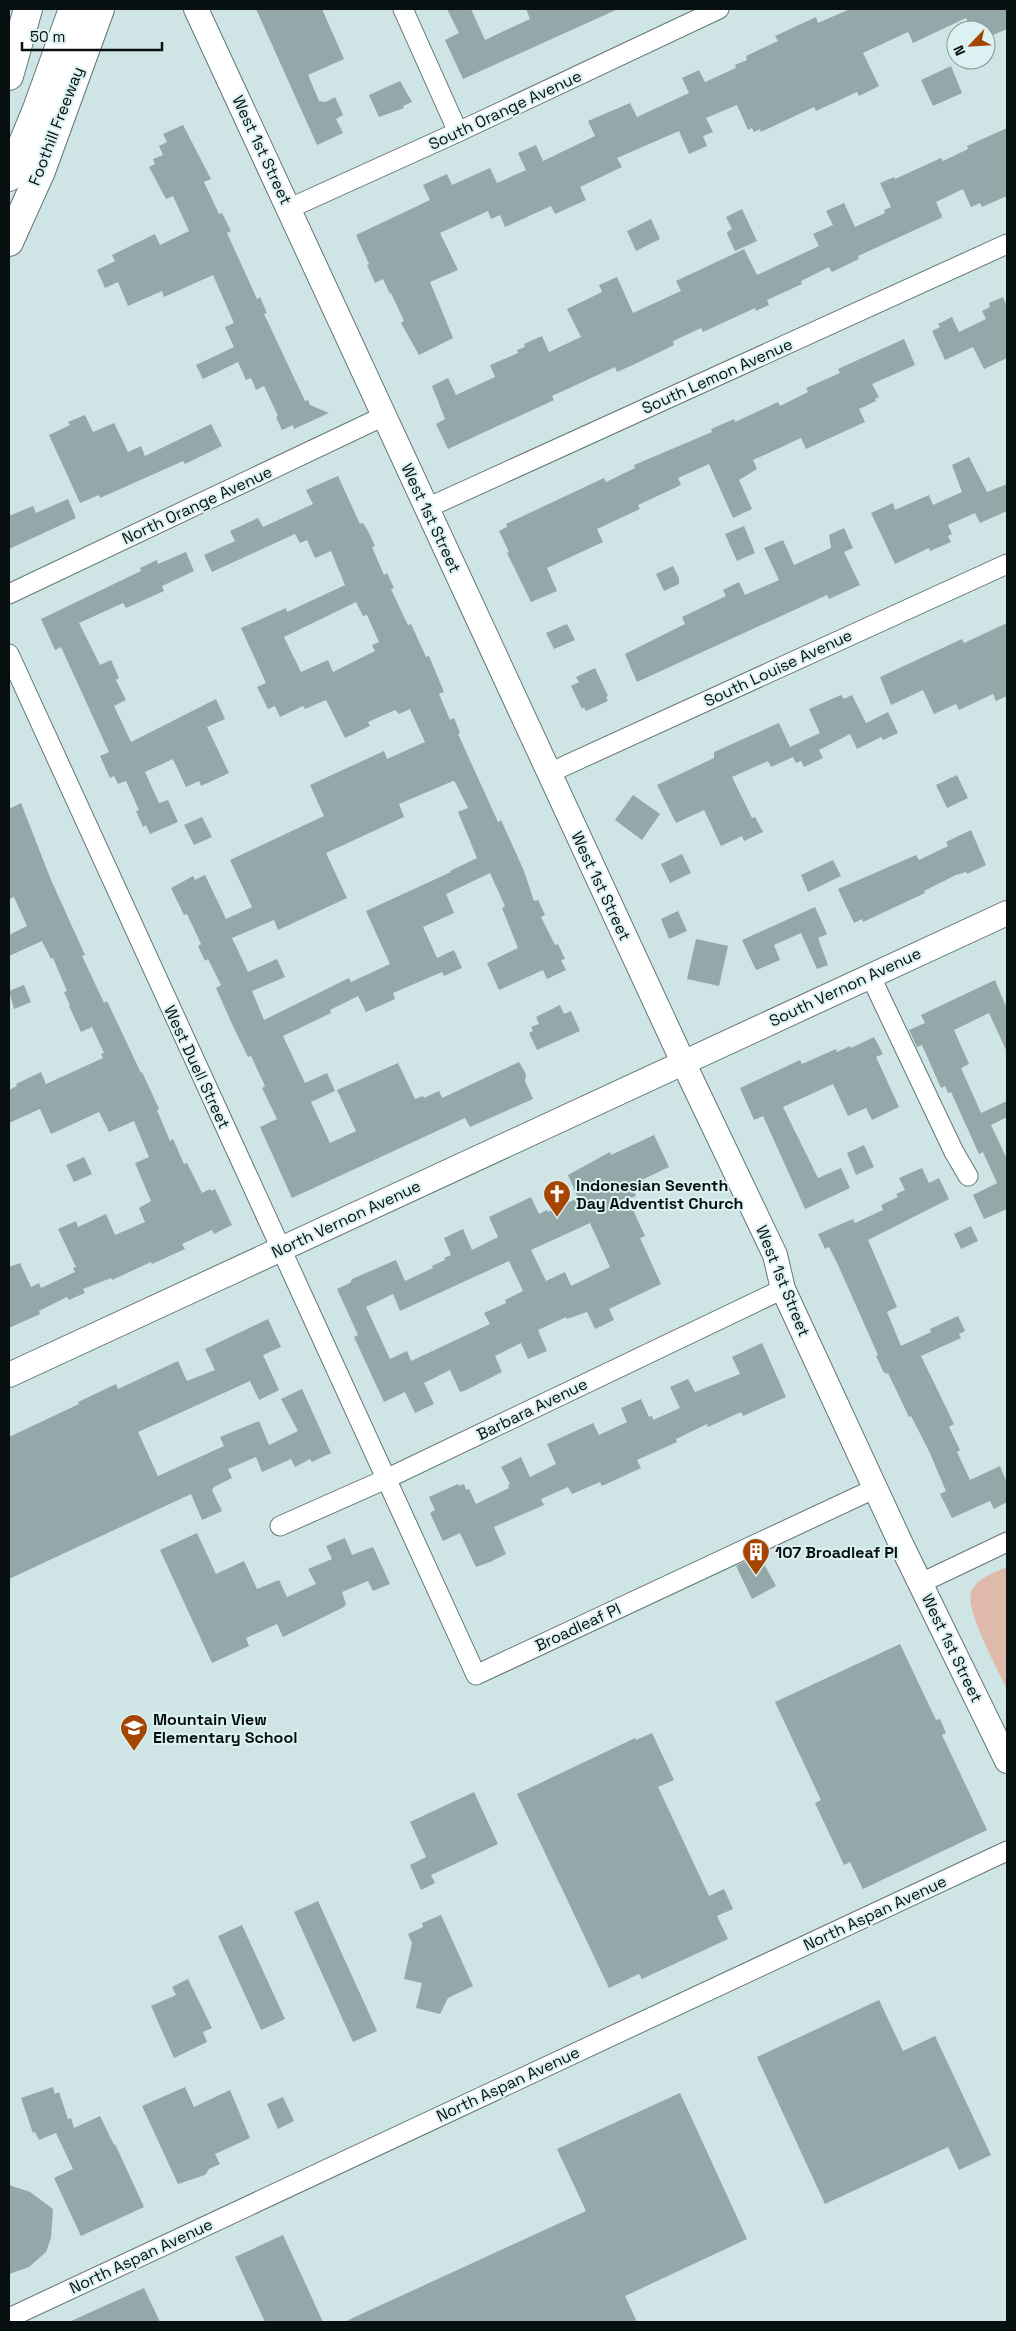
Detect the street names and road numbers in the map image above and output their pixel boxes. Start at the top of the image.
street label: Foothill Freeway [24,64,88,188]
street label: South Orange Avenue [425,65,585,155]
street label: West 1st Street [227,92,297,208]
street label: South Lemon Avenue [638,333,796,419]
street label: West 1st Street [396,460,466,576]
street label: North Orange Avenue [118,461,276,549]
street label: South Louise Avenue [700,624,856,712]
street label: West 1st Street [566,828,636,944]
street label: South Vernon Avenue [766,943,924,1031]
street label: West Duell Street [159,1002,235,1132]
street label: North Vernon Avenue [268,1175,424,1263]
street label: West 1st Street [751,1222,815,1340]
street label: Barbara Avenue [473,1373,591,1445]
street label: West 1st Street [917,1590,987,1706]
street label: Broadleaf Pl [532,1598,624,1656]
street label: North Aspan Avenue [800,1871,950,1955]
street label: North Aspan Avenue [433,2042,583,2126]
street label: North Aspan Avenue [66,2214,216,2298]

